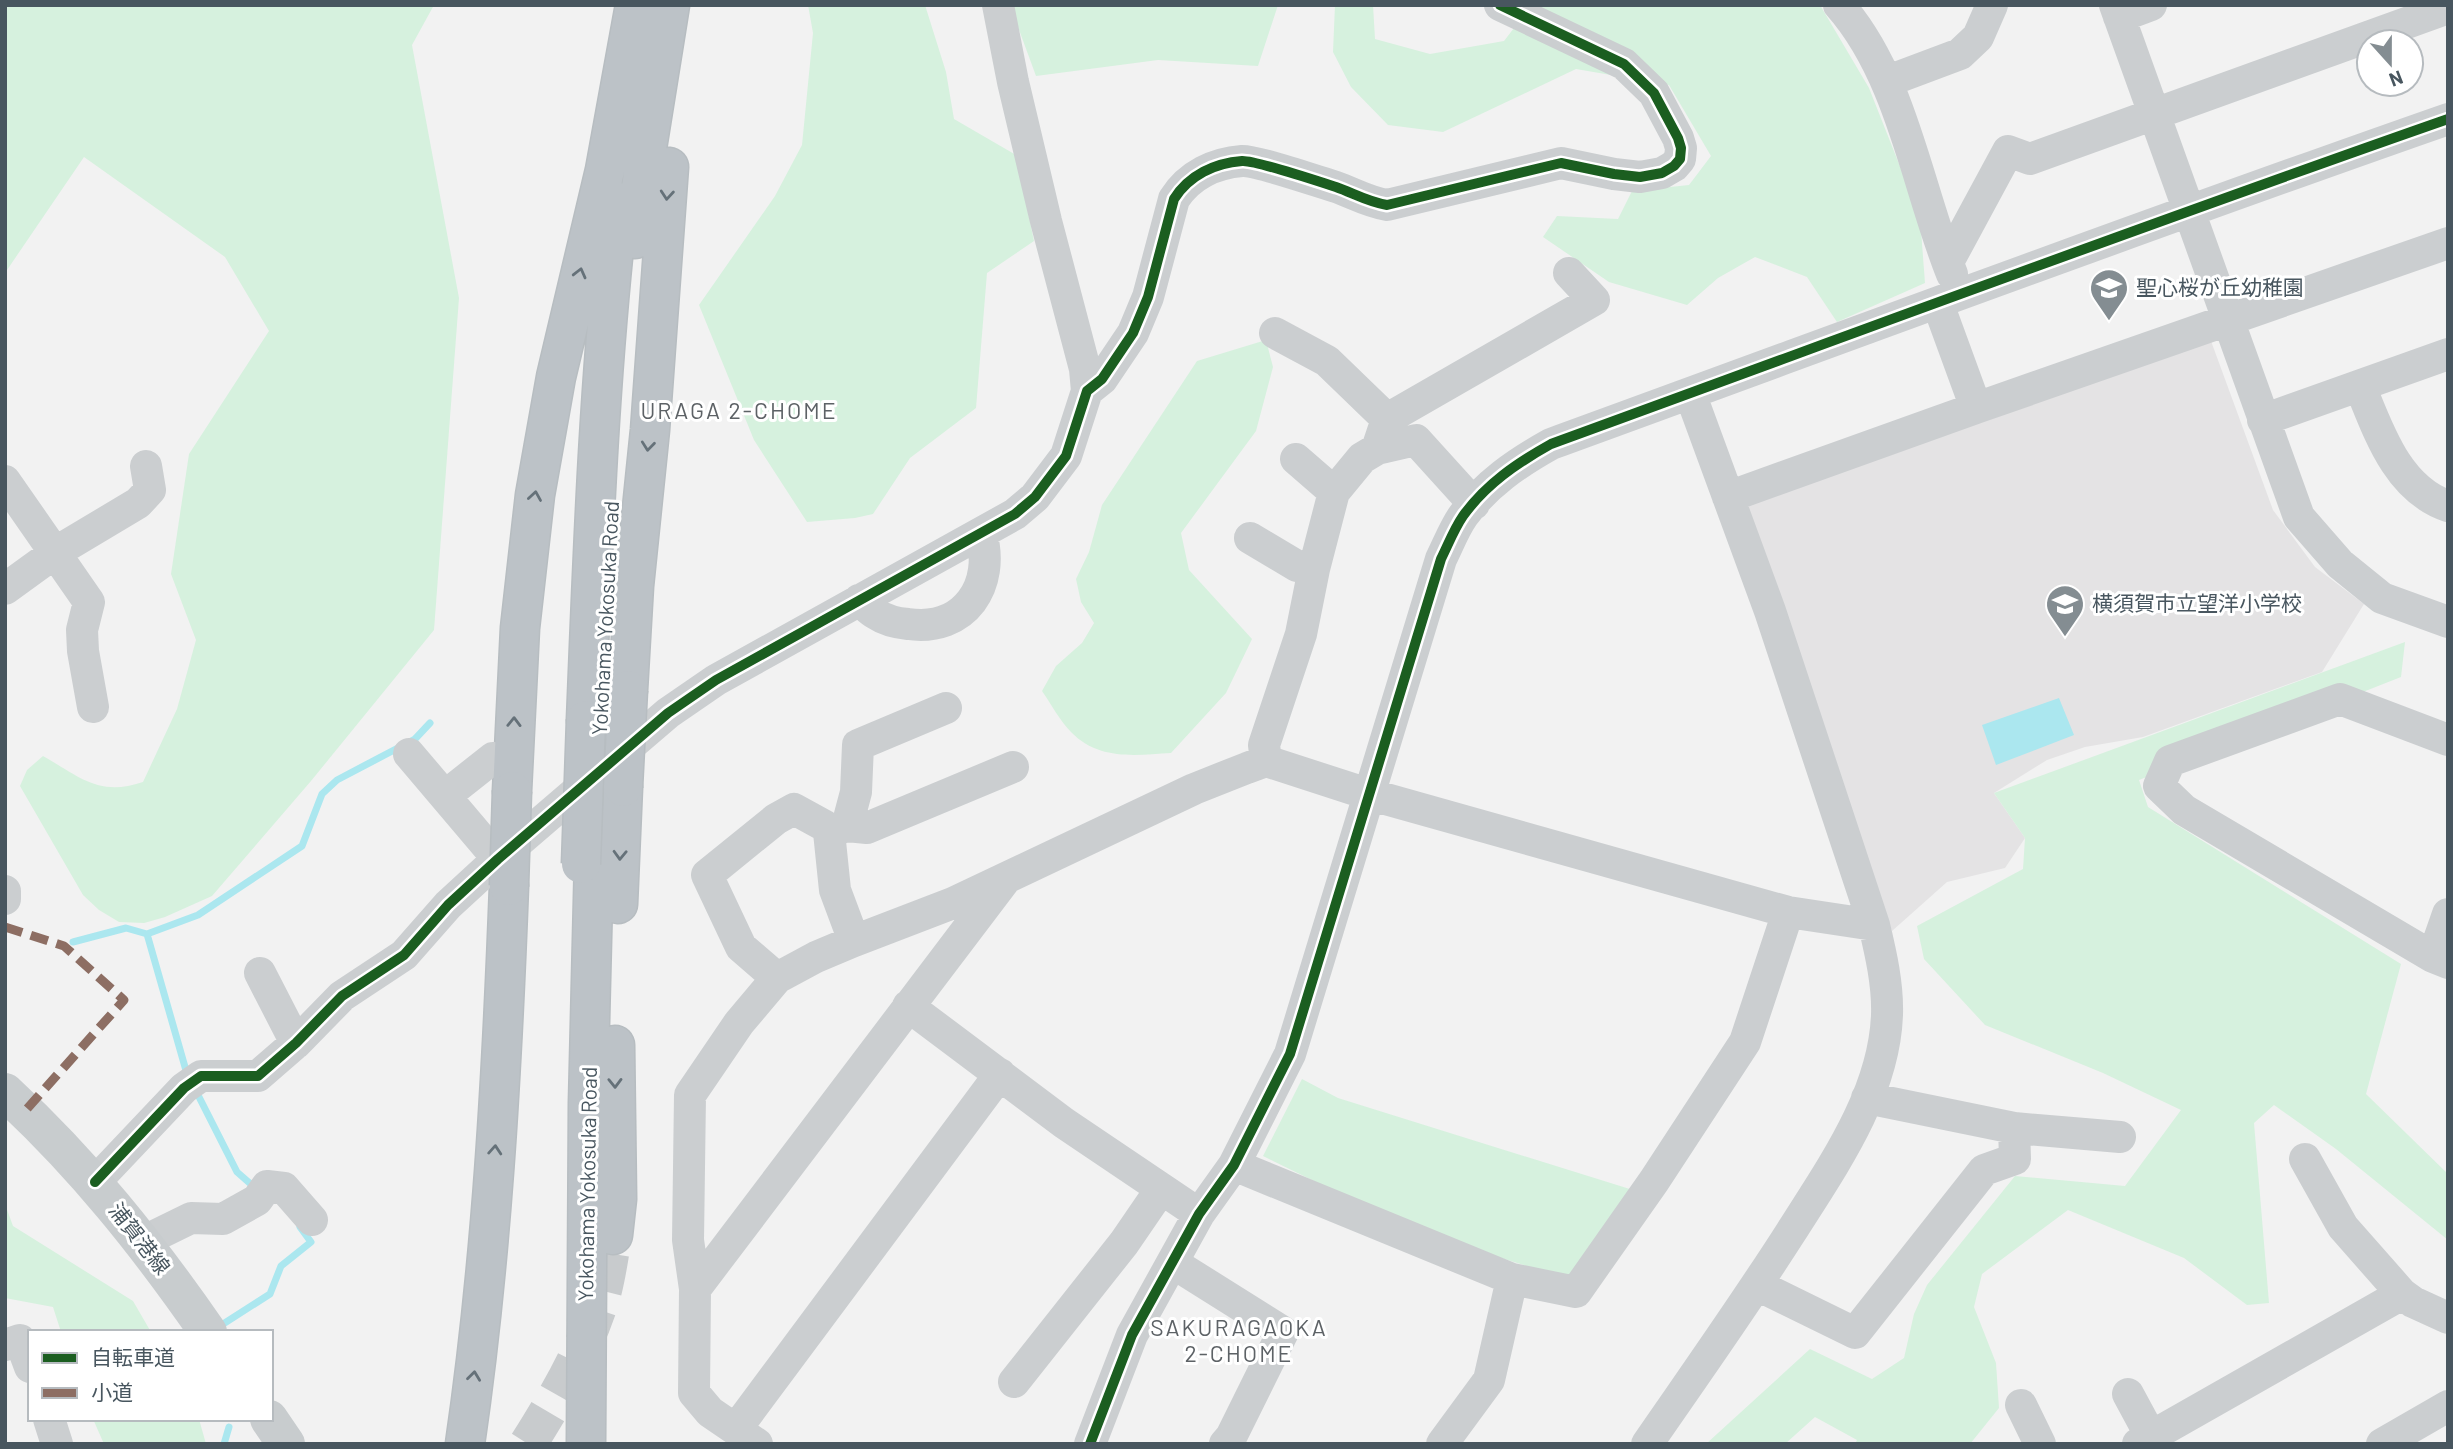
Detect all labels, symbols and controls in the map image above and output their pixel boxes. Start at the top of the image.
north arrow [2355,28,2425,98]
text: N [2386,66,2406,92]
one-way arrow [660,190,675,201]
one-way arrow [572,267,587,279]
school or university icon: 聖心桜が丘幼稚園 [2088,267,2130,322]
place label: 聖心桜が丘幼稚園 [2136,274,2304,299]
district label: URAGA 2-CHOME [640,396,838,424]
one-way arrow [641,440,656,452]
one-way arrow [527,490,542,502]
street label: Yokohama Yokosuka Road [586,500,623,736]
school or university icon: 横須賀市立望洋小学校 [2044,583,2086,638]
place label: 横須賀市立望洋小学校 [2092,590,2302,615]
one-way arrow [506,717,522,727]
one-way arrow [612,850,627,861]
street label: Yokohama Yokosuka Road [572,1066,601,1301]
one-way arrow [607,1078,623,1089]
one-way arrow [487,1144,502,1155]
street label: 浦賀港線 [104,1197,176,1279]
district label: SAKURAGAOKA 2-CHOME [1150,1313,1328,1367]
legend [28,1330,273,1421]
text: 自転車道 [91,1344,175,1369]
one-way arrow [467,1370,482,1382]
text: 小道 [91,1379,133,1404]

